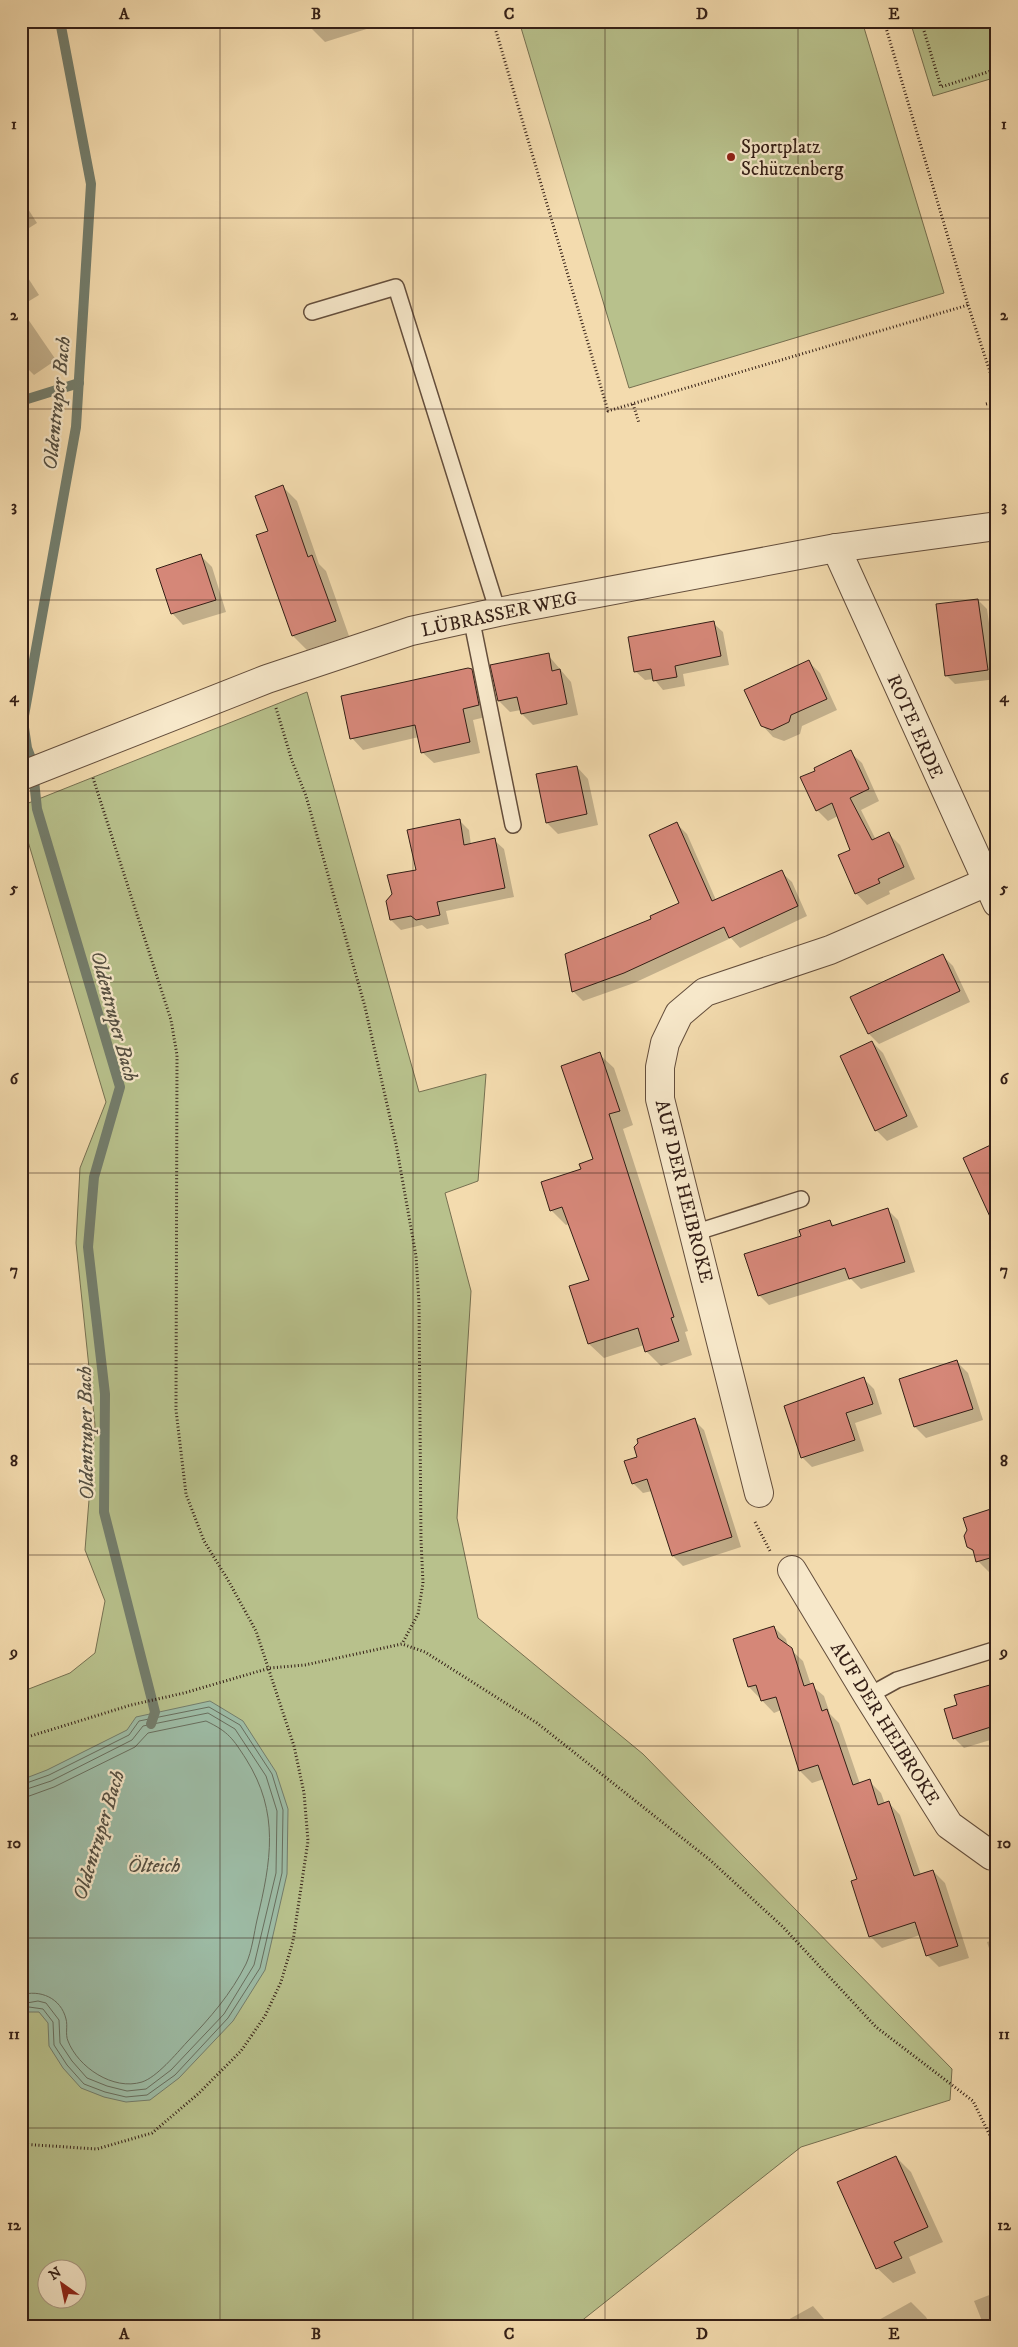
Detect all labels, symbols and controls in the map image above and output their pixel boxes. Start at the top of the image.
text: A [118,4,130,24]
text: B [311,4,321,24]
text: C [504,4,514,24]
text: D [696,4,708,24]
text: E [888,4,900,24]
text: 1 [11,114,17,134]
text: 1 [1001,114,1007,134]
place label: Sportplatz Schützenberg [741,136,844,181]
marker: Sportplatz Schützenberg [725,151,737,163]
text: 2 [10,305,19,325]
text: 2 [1000,305,1009,325]
water label: Oldentruper Bach [38,335,77,471]
text: 3 [11,496,17,516]
text: 3 [1001,496,1007,516]
street label: LÜBRASSER WEG [419,586,579,642]
street label: ROTE ERDE [881,671,948,782]
text: 4 [8,687,19,707]
text: 4 [998,687,1009,707]
text: 5 [9,878,18,898]
text: 5 [999,878,1008,898]
water label: Oldentruper Bach [84,948,143,1084]
text: 6 [10,1069,20,1089]
text: 6 [1000,1069,1010,1089]
street label: AUF DER HEIBROKE [650,1097,717,1285]
text: 7 [10,1260,18,1280]
text: 7 [1000,1260,1008,1280]
water label: Oldentruper Bach [73,1366,100,1500]
text: 8 [10,1451,18,1471]
text: 8 [1000,1451,1008,1471]
street label: AUF DER HEIBROKE [825,1638,944,1810]
text: 9 [9,1642,18,1662]
text: 9 [999,1642,1008,1662]
water label: Oldentruper Bach [68,1768,131,1903]
text: 10 [7,1833,22,1853]
text: 10 [997,1833,1012,1853]
water label: Ölteich [127,1854,181,1879]
text: 11 [8,2024,20,2044]
text: 11 [998,2024,1010,2044]
text: 12 [7,2215,22,2235]
text: 12 [997,2215,1012,2235]
north arrow [38,2260,88,2310]
text: N [46,2263,66,2285]
text: A [118,2324,130,2344]
text: B [311,2324,321,2344]
text: C [504,2324,514,2344]
text: D [696,2324,708,2344]
text: E [888,2324,900,2344]

